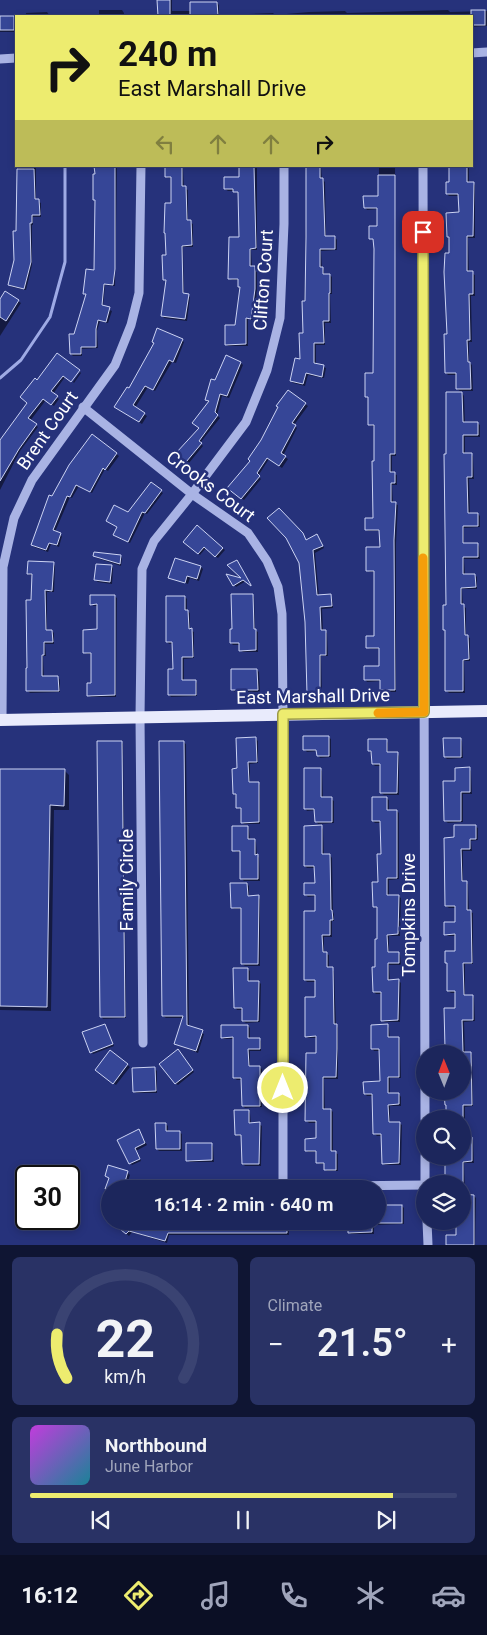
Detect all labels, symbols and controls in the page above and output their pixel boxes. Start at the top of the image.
text: 240 m [118,34,217,75]
icon: right [35,35,100,100]
text: East Marshall Drive [118,76,306,101]
icon: left [151,130,179,158]
icon: ahead [204,130,232,158]
icon: ahead [257,130,285,158]
icon: right [310,130,338,158]
pin [402,211,444,253]
icon: arrive [409,218,437,246]
street label: Clifton Court [249,229,277,331]
street label: Brent Court [12,386,82,473]
street label: Crooks Court [163,446,259,526]
street label: East Marshall Drive [236,684,390,708]
street label: Family Circle [116,829,137,931]
street label: Tompkins Drive [398,853,419,977]
north arrow [416,1045,471,1100]
map controls [416,1045,471,1230]
position arrow [256,1061,308,1113]
button: search [416,1110,471,1165]
speed limit sign: 30 [15,1165,80,1230]
button: layers [416,1175,471,1230]
text: 16:14 · 2 min · 640 m [153,1193,334,1216]
text: Climate [268,1296,322,1315]
text: 22 [95,1309,155,1370]
text: 21.5° [317,1321,408,1365]
text: − [268,1328,284,1361]
text: + [441,1328,457,1361]
text: km/h [104,1366,146,1387]
text: Northbound [105,1434,207,1457]
text: June Harbor [105,1457,193,1476]
icon: previous [87,1506,115,1534]
icon: pause [229,1506,257,1534]
icon: next [372,1506,400,1534]
icon: directions [121,1578,156,1613]
icon: music [198,1578,233,1613]
icon: phone [276,1578,311,1613]
icon: climate [353,1578,388,1613]
icon: car [431,1578,466,1613]
text: 16:12 [21,1583,78,1608]

